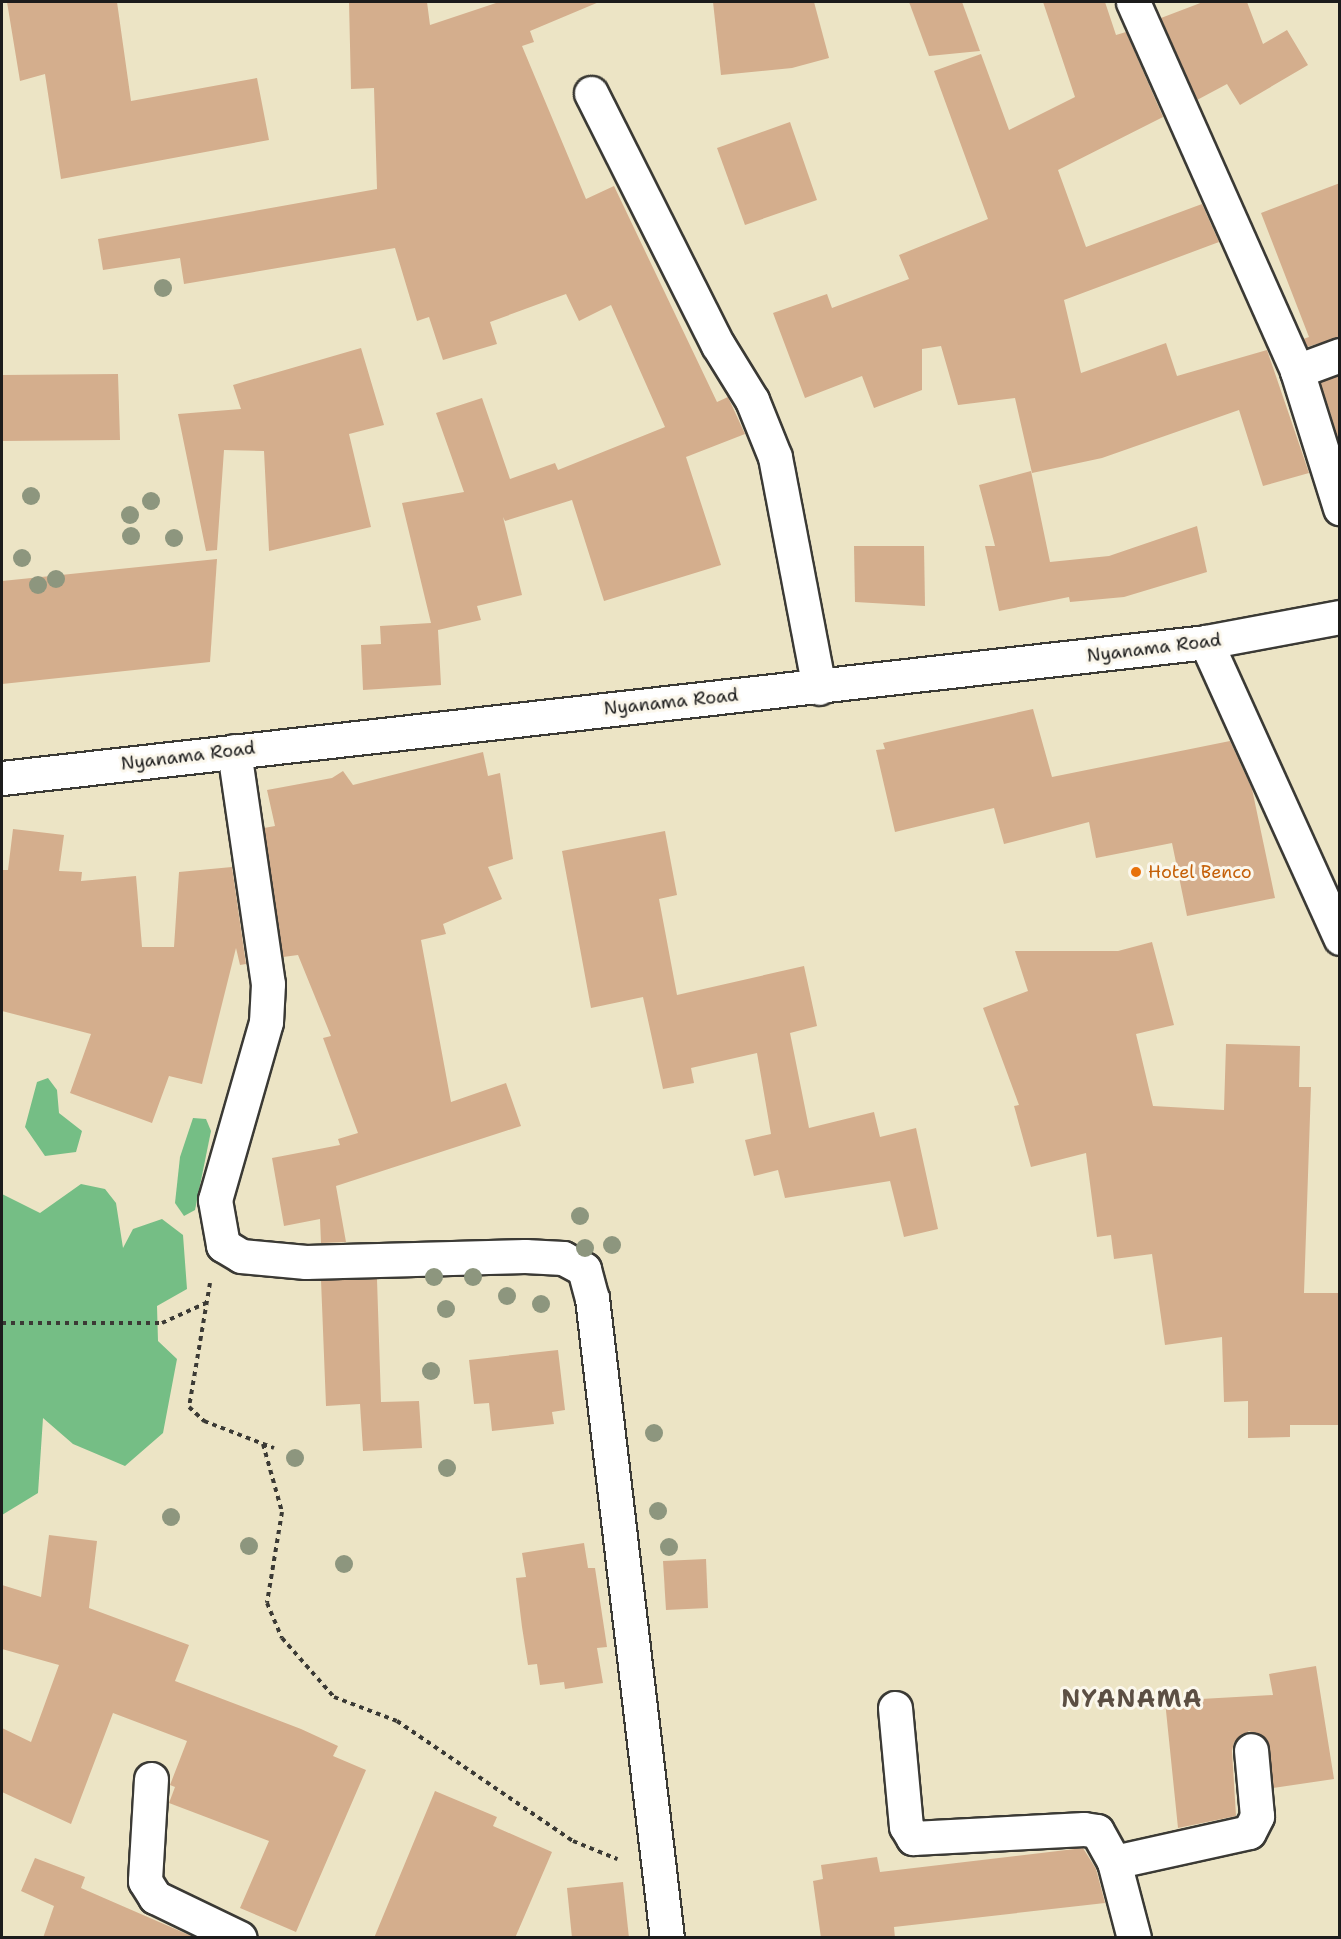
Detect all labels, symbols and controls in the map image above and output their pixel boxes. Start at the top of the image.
street label: Nyanama Road [1086,629,1222,667]
street label: Nyanama Road [603,684,739,720]
street label: Nyanama Road [120,737,256,775]
place label: Hotel Benco [1148,861,1252,883]
marker: Hotel Benco [1129,865,1143,879]
district label: NYANAMA [1061,1686,1203,1714]

